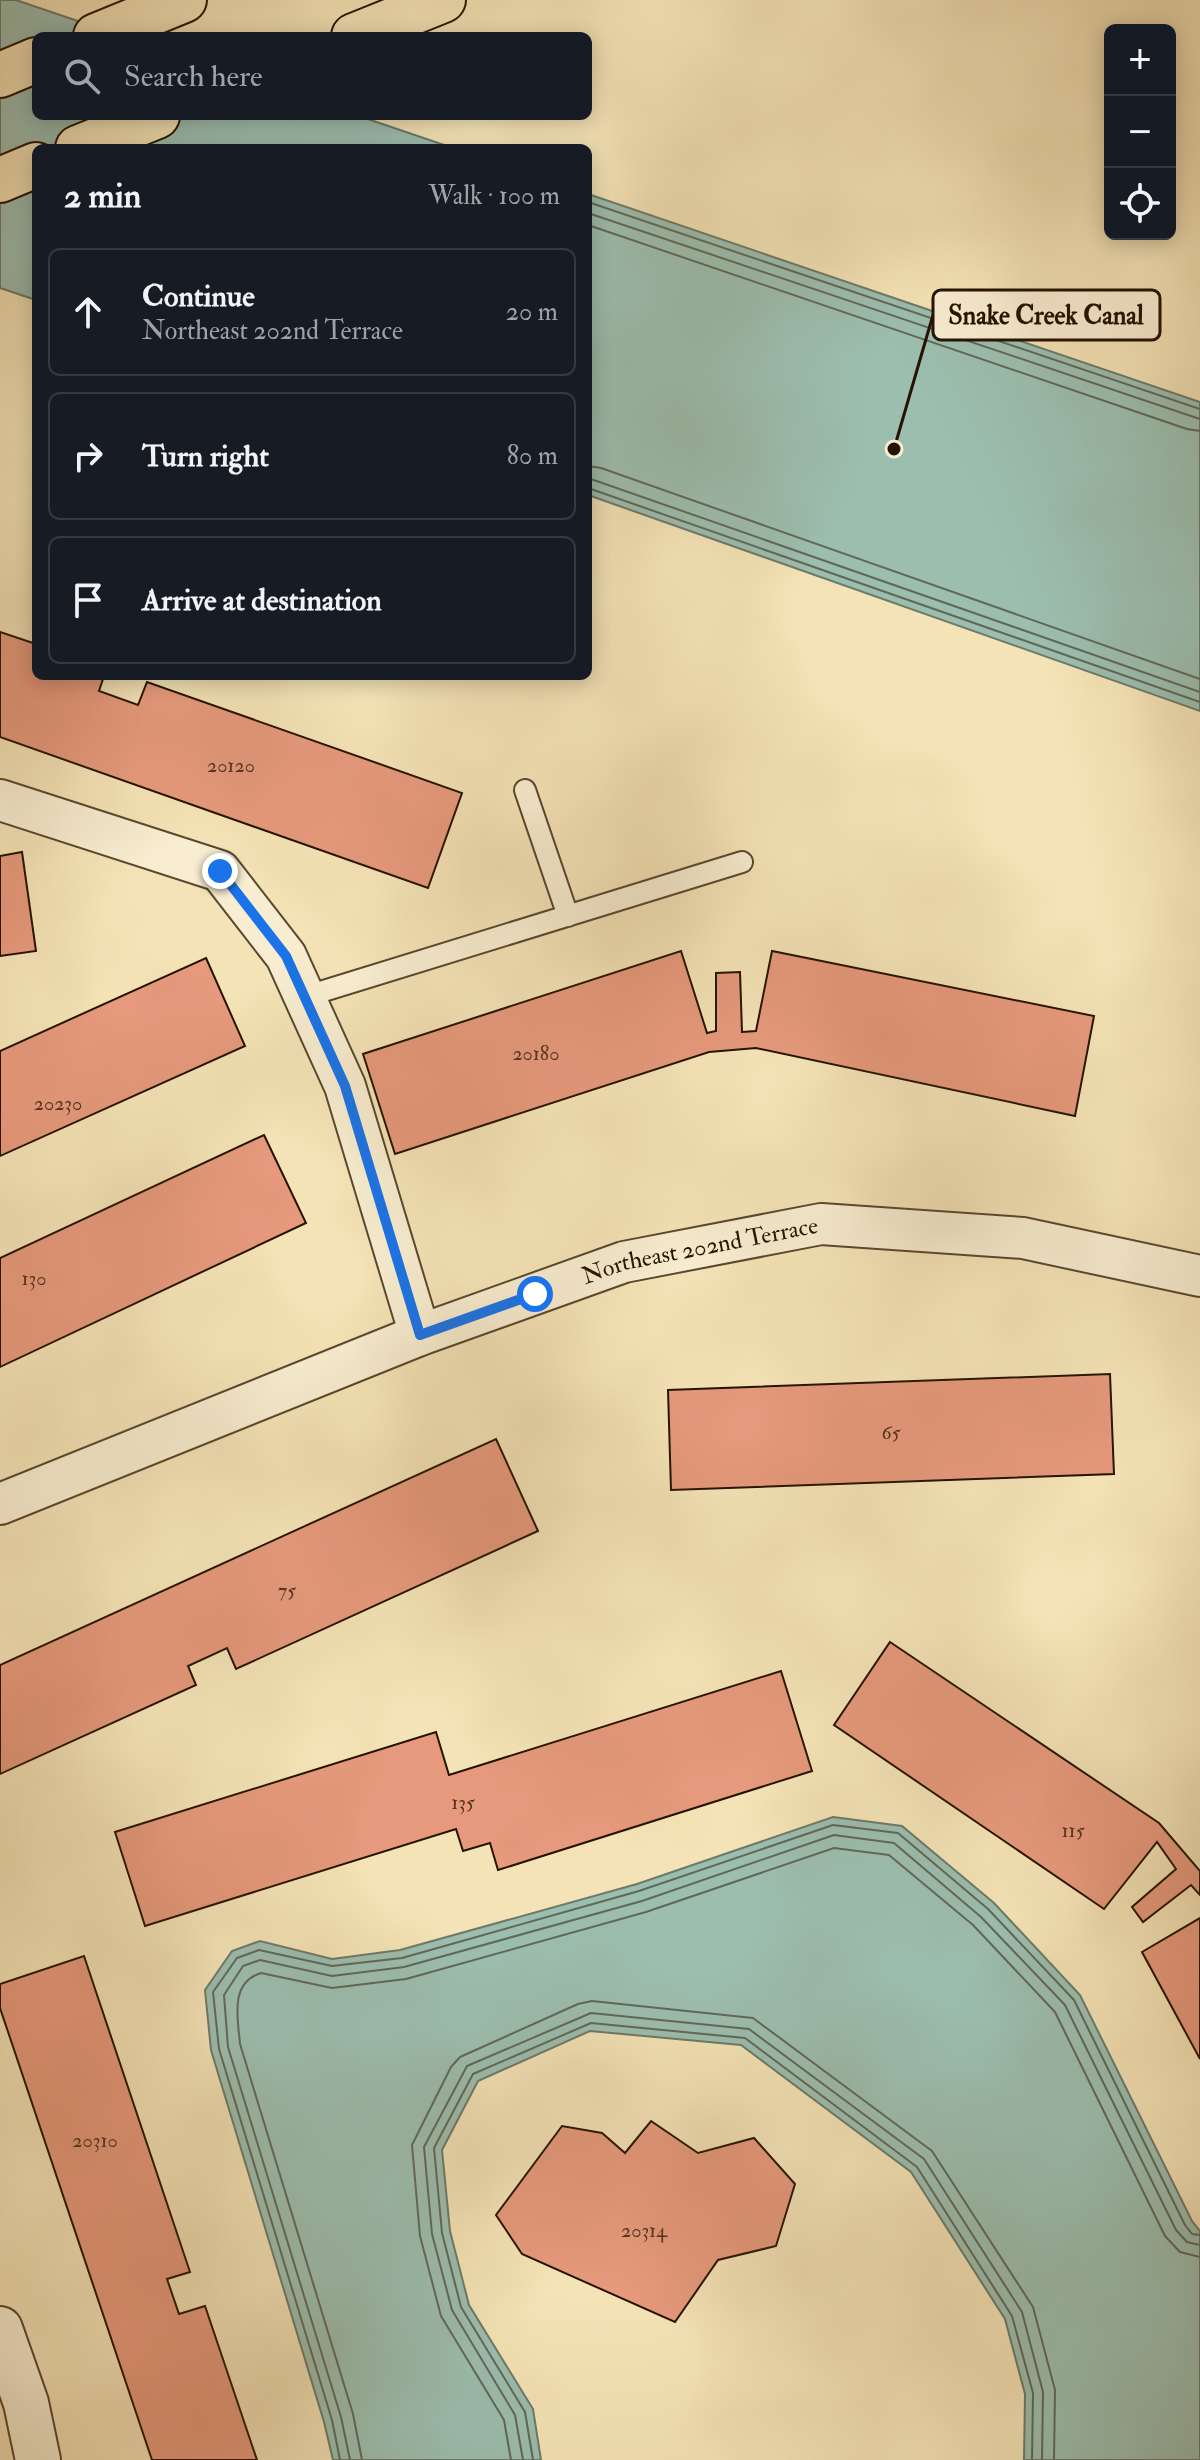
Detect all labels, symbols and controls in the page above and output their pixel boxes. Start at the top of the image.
map controls [1104,24,1176,240]
button: + [1104,24,1176,96]
search box [32,32,592,120]
icon: search [60,54,104,98]
text: Search here [124,58,263,95]
button: − [1104,96,1176,168]
button: locate [1104,168,1176,240]
text: 2 min [64,175,141,218]
text: Walk · 100 m [429,180,560,212]
text: Continue [142,278,255,315]
icon: ahead [66,290,110,334]
callout: Snake Creek Canal [933,290,1160,340]
text: 20 m [506,296,558,328]
text: Snake Creek Canal [948,300,1144,332]
text: Northeast 202nd Terrace [142,315,403,347]
icon: right [66,434,110,478]
text: Turn right [142,438,269,475]
text: 80 m [507,440,558,472]
icon: arrive [66,578,110,622]
text: Arrive at destination [142,582,382,619]
house number: 20120 [207,753,255,778]
route end [202,853,238,889]
house number: 20180 [512,1041,560,1066]
house number: 20230 [34,1091,82,1116]
street label: Northeast 202nd Terrace [577,1209,820,1291]
house number: 130 [21,1266,47,1291]
route start [517,1276,553,1312]
house number: 65 [882,1420,901,1445]
house number: 75 [278,1578,296,1603]
house number: 135 [451,1790,475,1815]
house number: 115 [1061,1818,1085,1843]
house number: 20310 [72,2128,118,2153]
house number: 20314 [621,2218,668,2243]

